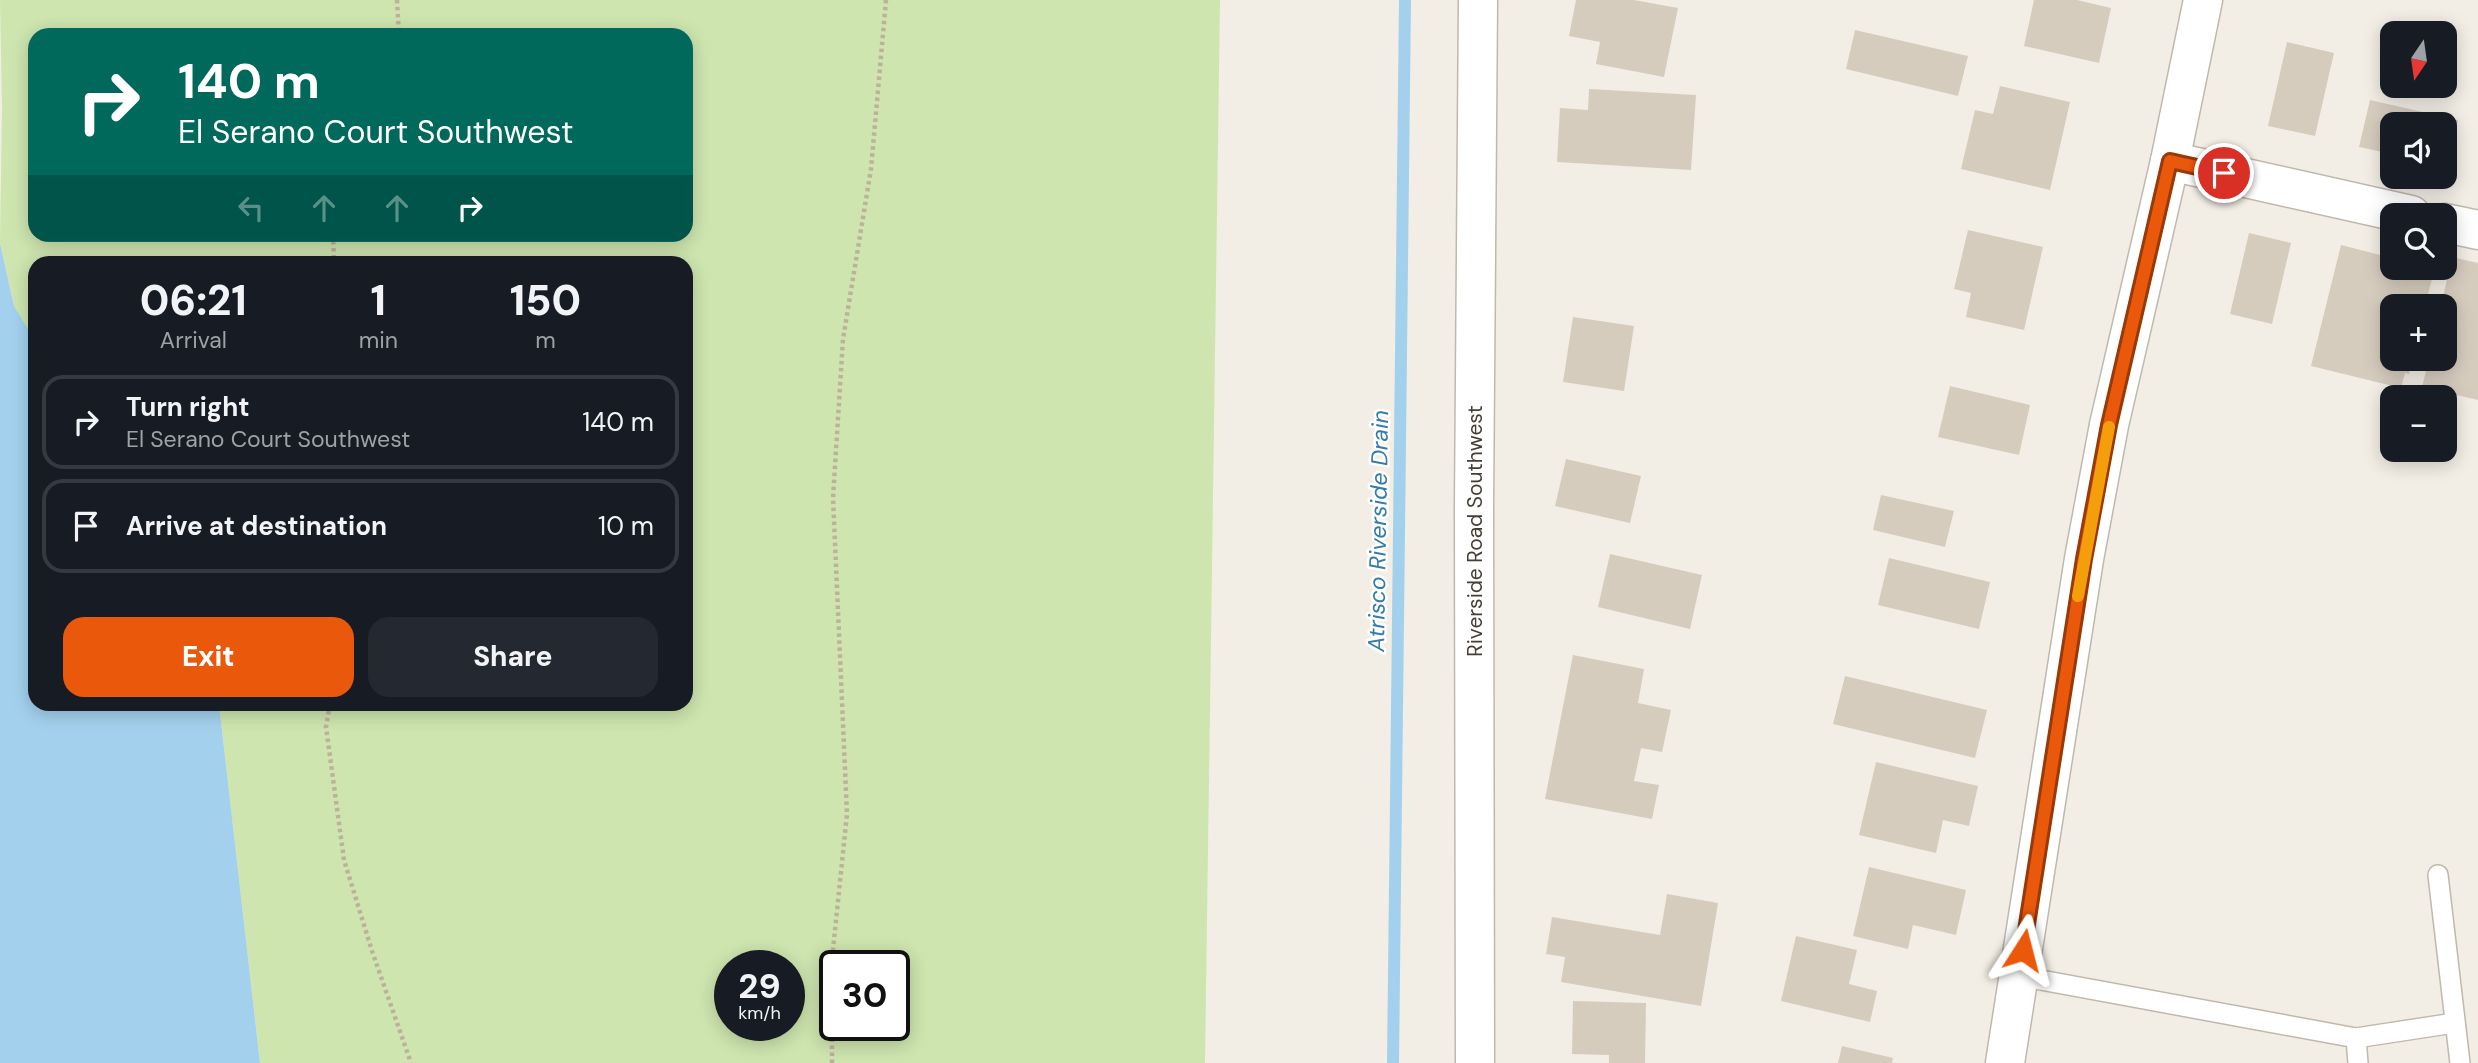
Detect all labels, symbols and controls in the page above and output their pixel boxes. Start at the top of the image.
north arrow [2380,21,2457,98]
map controls [2380,21,2457,462]
text: 140 m [178,49,320,113]
icon: right [63,56,154,147]
text: El Serano Court Southwest [178,111,573,153]
button: sound [2380,112,2457,189]
pin [2194,143,2254,203]
icon: arrive [2205,154,2243,192]
icon: left [232,189,270,227]
icon: ahead [305,189,343,227]
icon: ahead [378,189,416,227]
icon: right [451,189,489,227]
button: search [2380,203,2457,280]
text: 06:21 [140,273,247,328]
text: 1 [371,273,386,328]
text: 150 [510,273,581,328]
button: + [2380,294,2457,371]
text: Arrival [160,325,227,355]
text: min [359,325,398,355]
text: m [535,325,556,355]
button: − [2380,385,2457,462]
text: Turn right [126,390,250,424]
icon: right [67,403,105,441]
text: 140 m [582,405,654,439]
street label: Riverside Road Southwest [1461,405,1489,657]
water label: Atrisco Riverside Drain [1361,410,1395,653]
text: El Serano Court Southwest [126,424,410,454]
icon: arrive [67,507,105,545]
text: Arrive at destination [126,509,387,543]
text: 10 m [598,509,654,543]
button: Exit [63,617,354,697]
button: Share [368,617,658,697]
position arrow [1986,913,2060,987]
speed limit sign: 30 [819,950,910,1041]
text: 29 [738,963,781,1009]
text: km/h [738,1001,781,1025]

